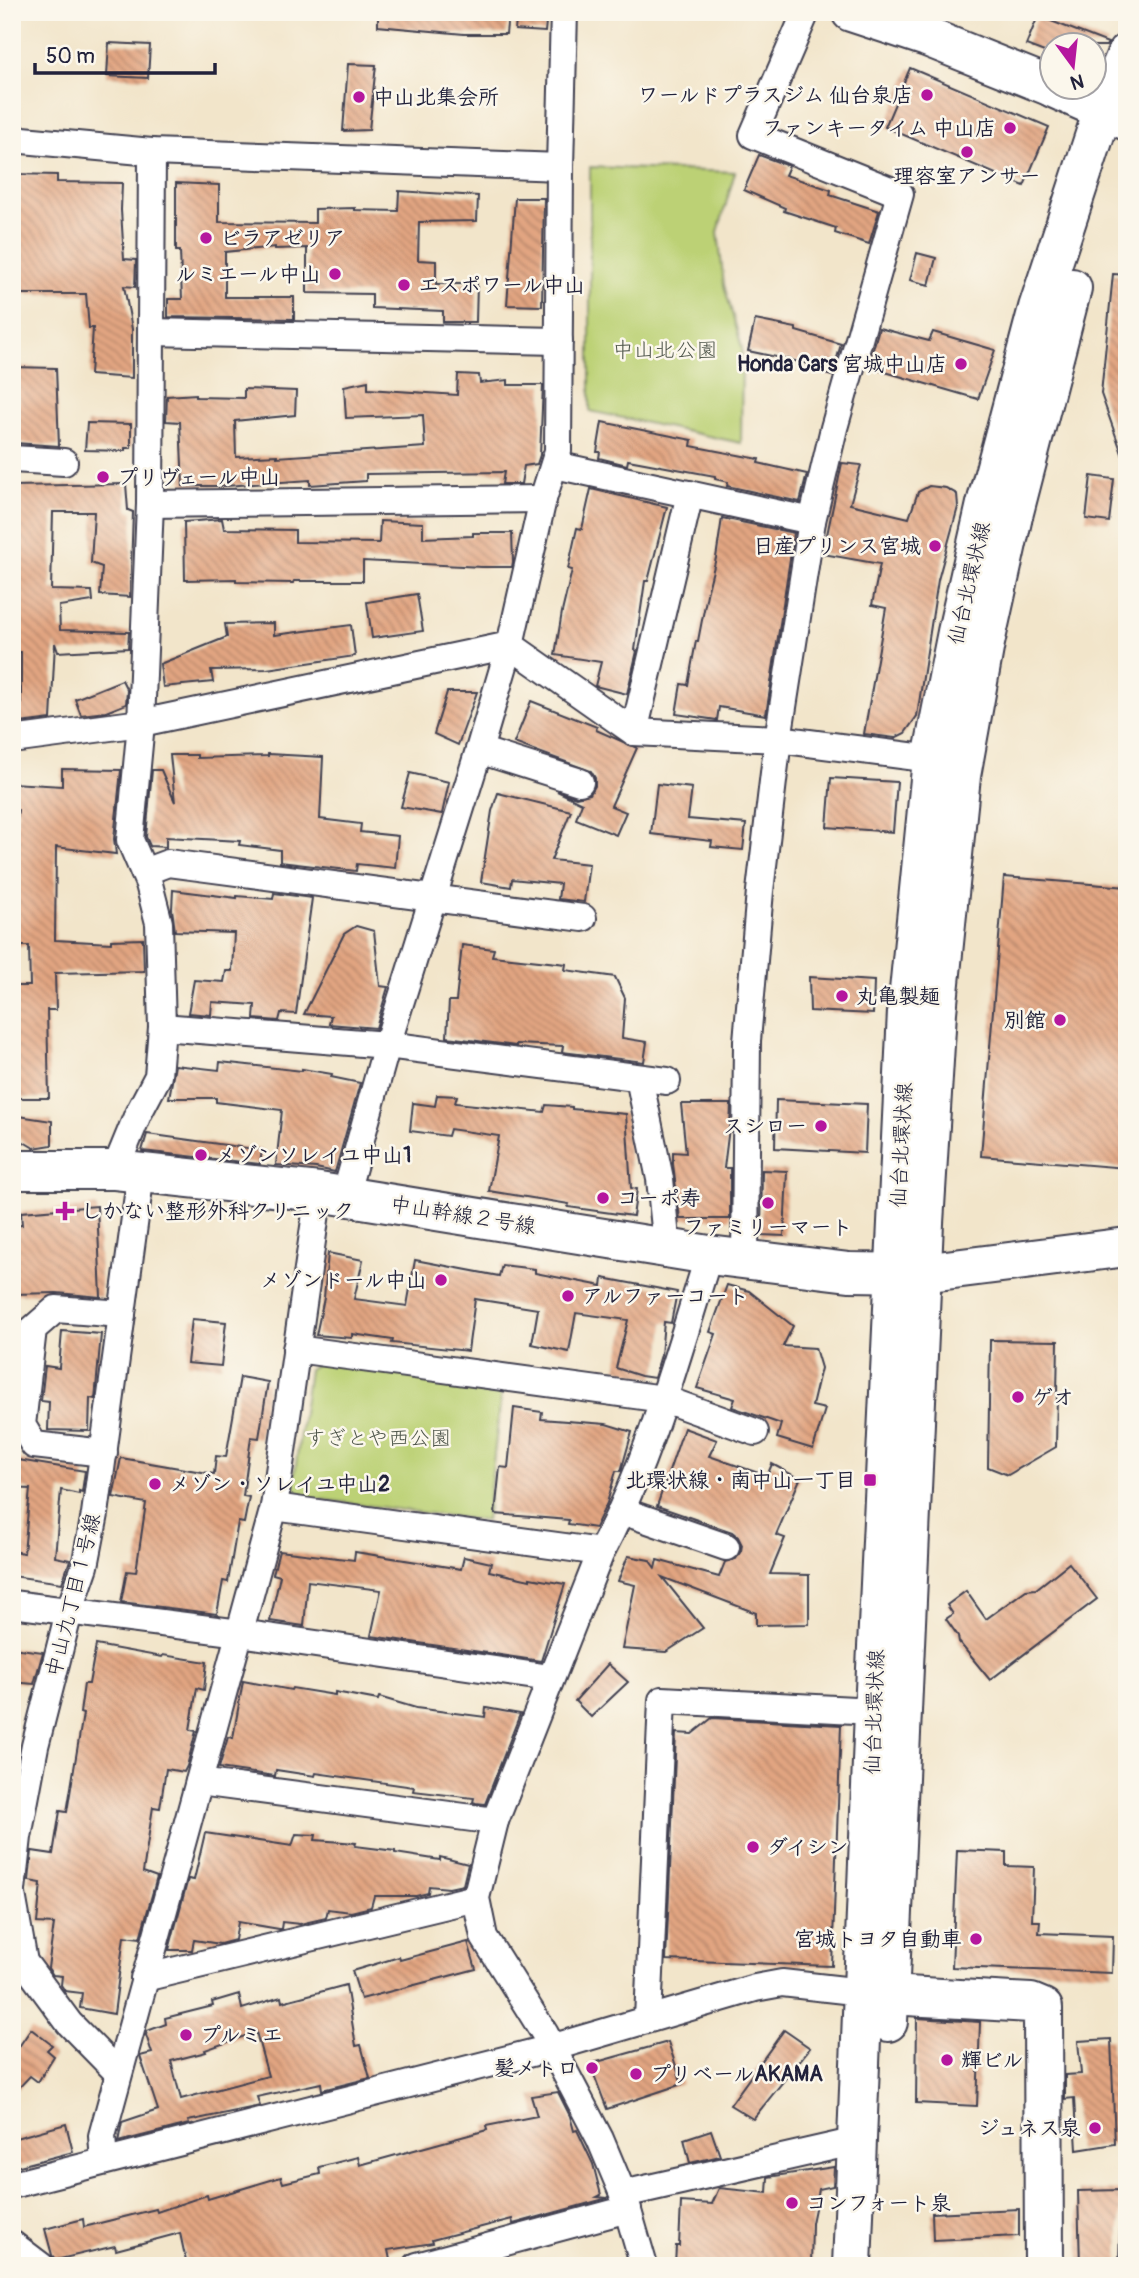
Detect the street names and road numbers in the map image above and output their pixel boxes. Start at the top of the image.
street label: 仙台北環状線 [942,519,997,648]
street label: 仙台北環状線 [885,1081,918,1209]
street label: 中山幹線２号線 [388,1191,538,1240]
street label: 中山九丁目１号線 [40,1510,107,1680]
street label: 仙台北環状線 [859,1649,890,1775]

